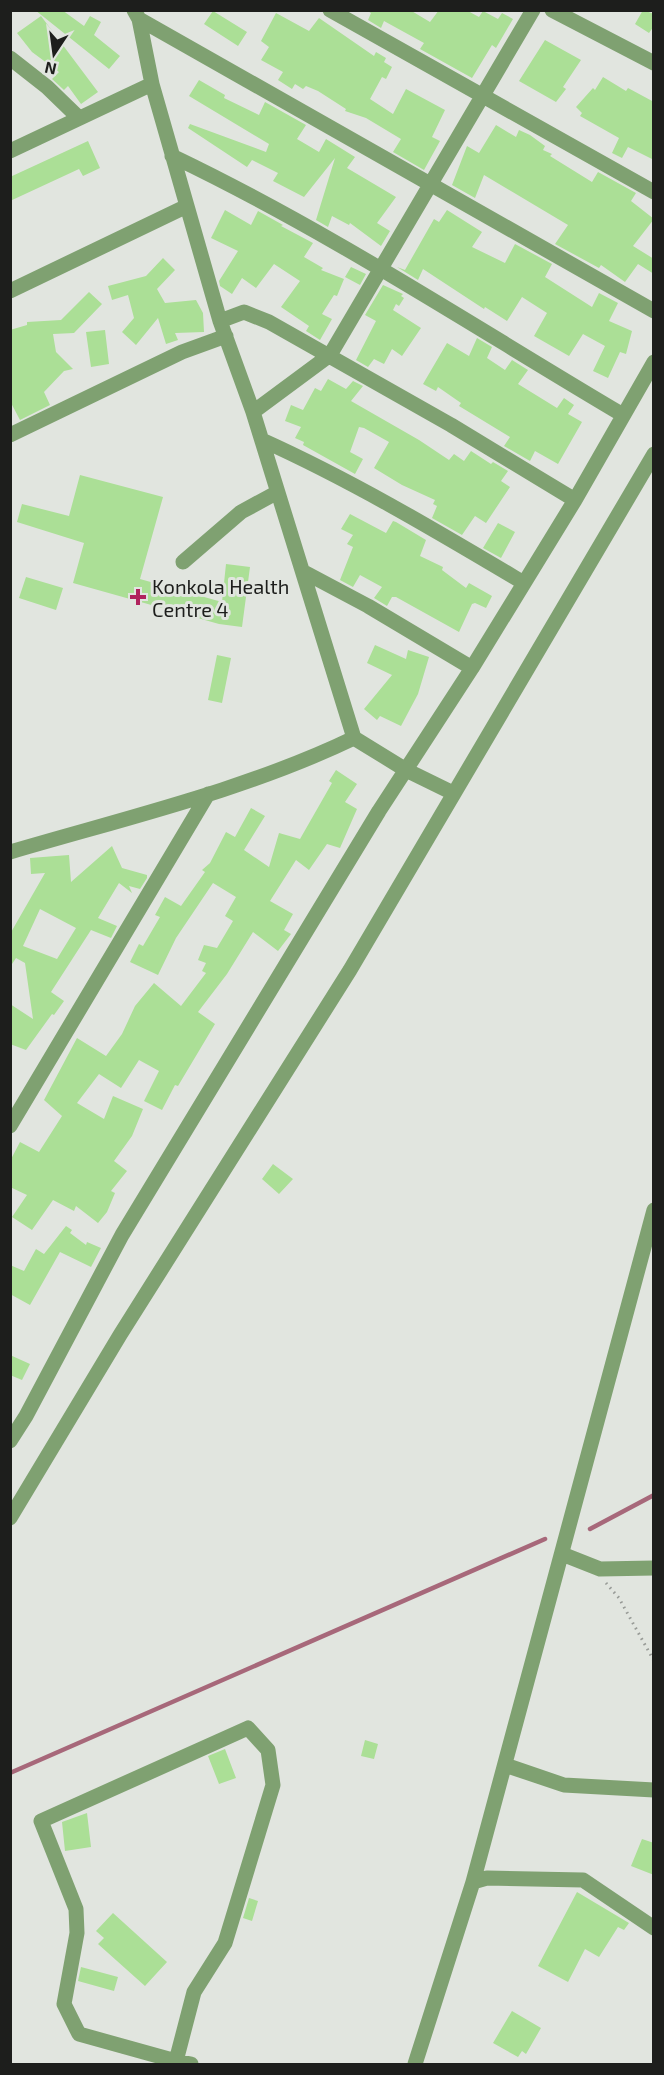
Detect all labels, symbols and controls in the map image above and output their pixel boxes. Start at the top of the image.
north arrow [24,24,84,84]
text: N [43,59,58,80]
place label: Konkola Health Centre 4 [152,574,289,621]
marker: Konkola Health Centre 4 [129,588,147,606]

